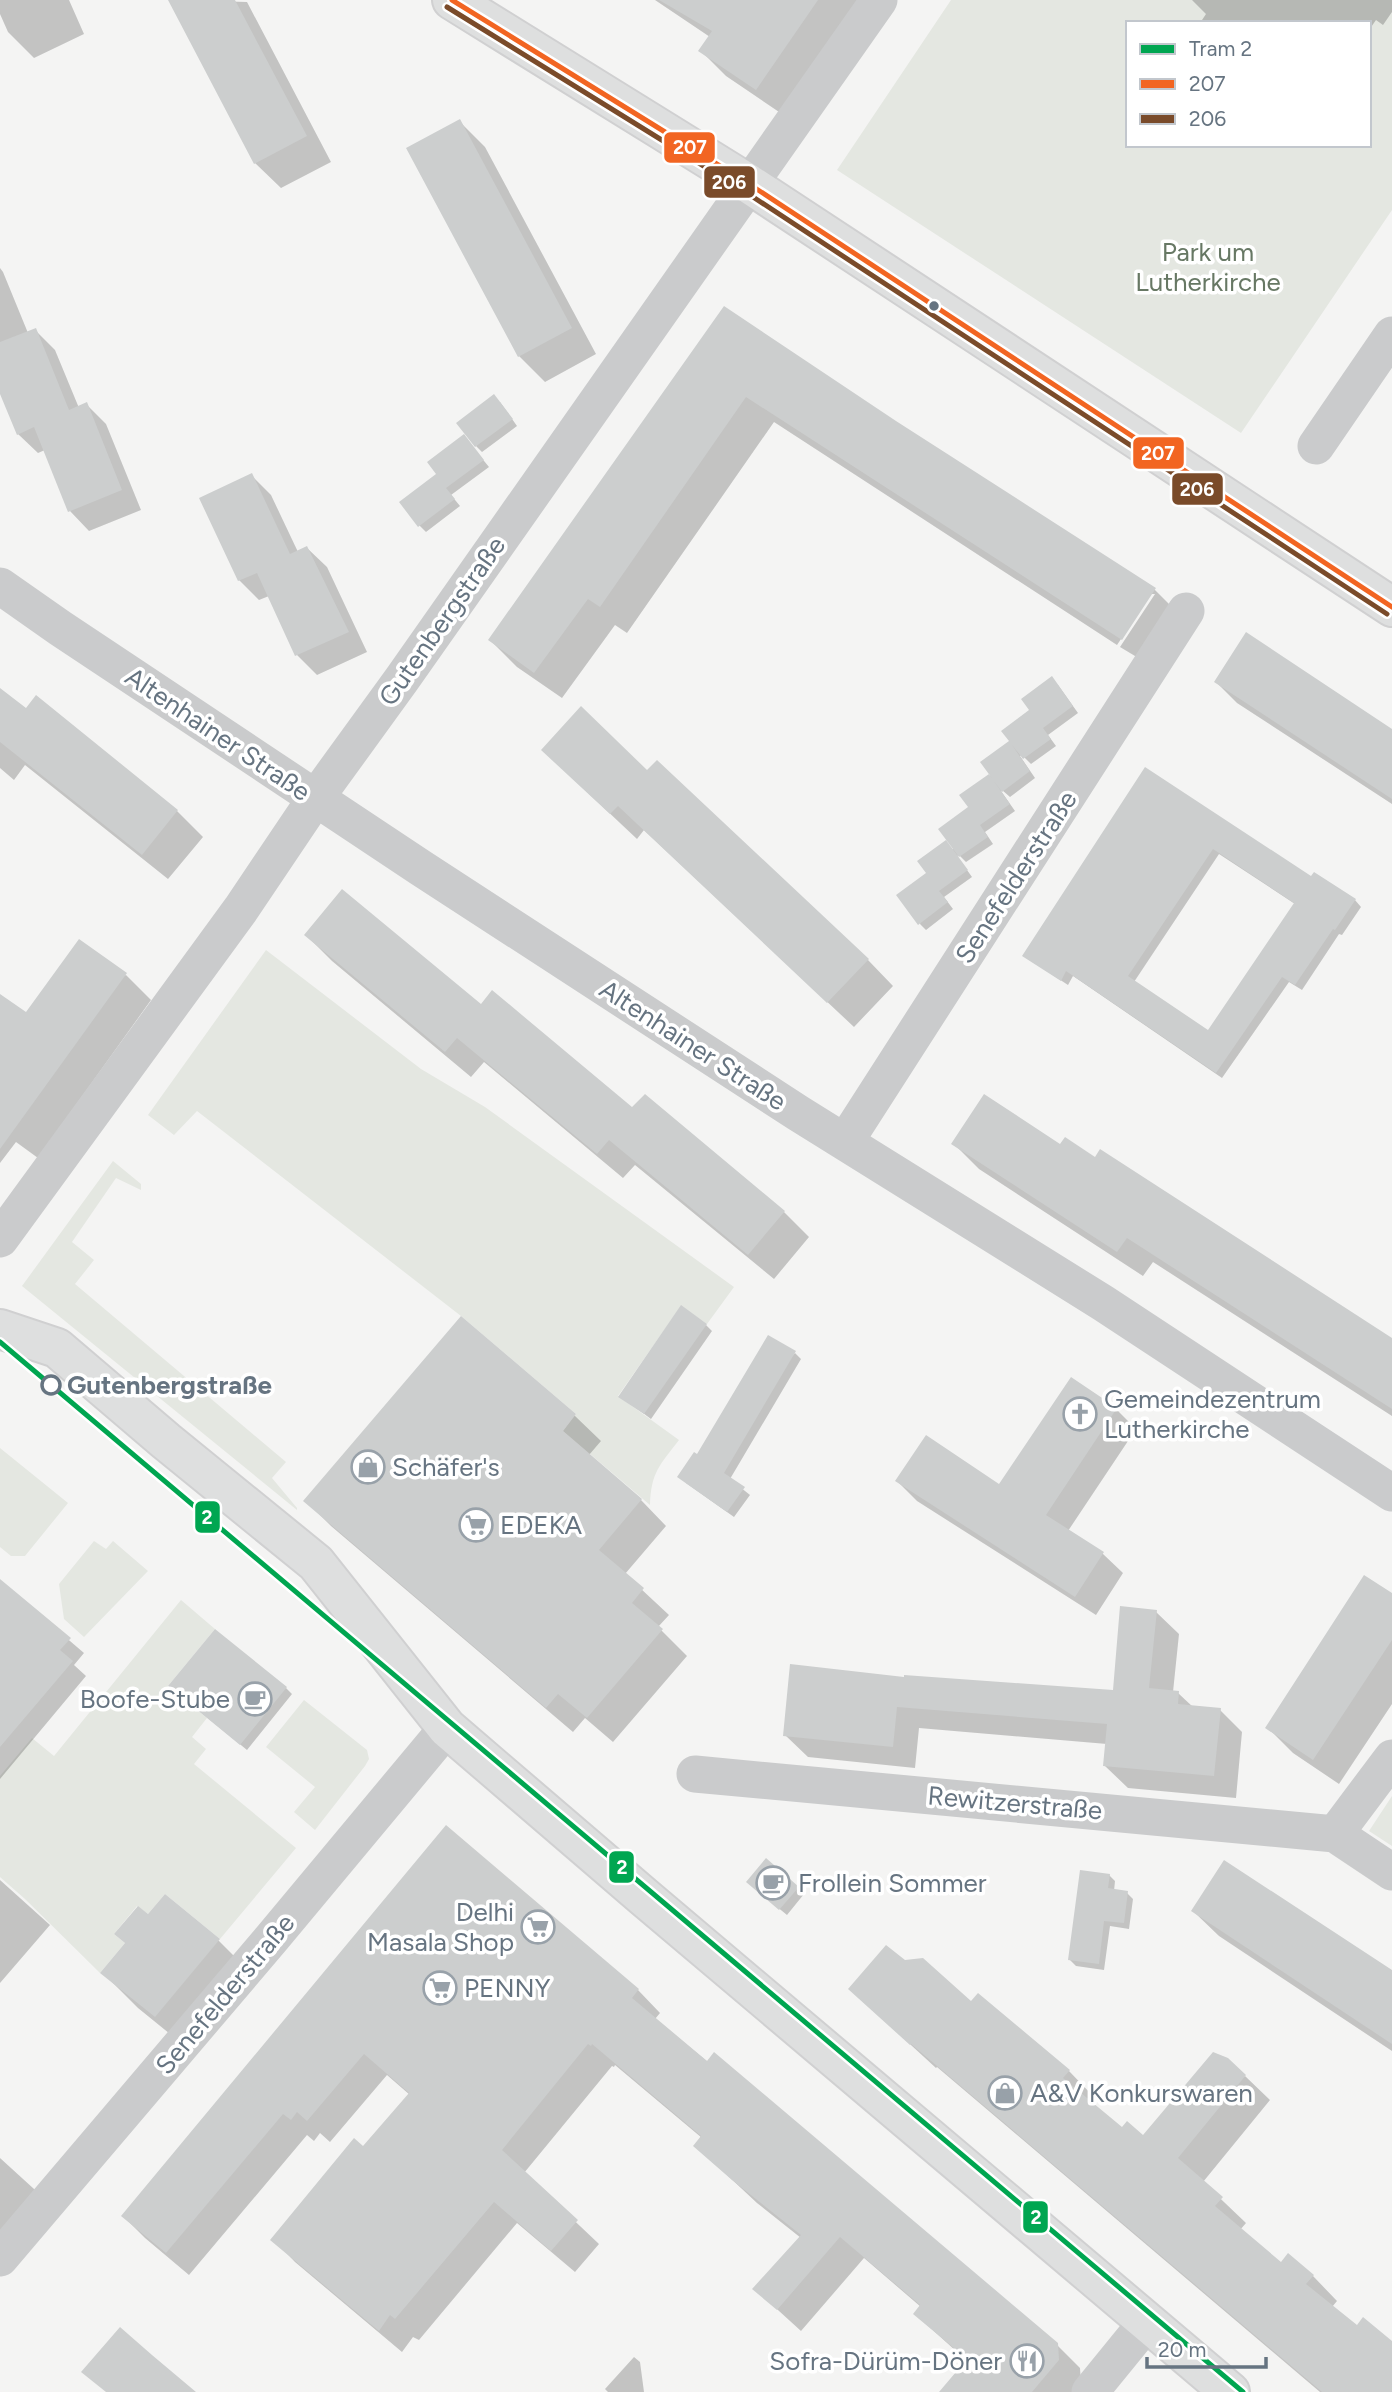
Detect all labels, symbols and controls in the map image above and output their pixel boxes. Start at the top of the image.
legend [1126,21,1371,147]
text: Tram 2 [1189,36,1252,61]
text: 207 [1189,71,1225,96]
text: 206 [1189,106,1226,131]
line badge: 207 [663,131,716,164]
text: 207 [673,136,707,159]
line badge: 206 [703,165,756,199]
text: 206 [712,171,746,194]
park label: Park um Lutherkirche [1135,236,1281,298]
unlabelled marker [927,299,941,313]
line badge: 207 [1132,436,1185,470]
text: 207 [1141,442,1175,465]
line badge: 206 [1171,472,1224,506]
text: 206 [1180,478,1214,501]
street label: Gutenbergstraße [372,530,512,712]
street label: Altenhainer Straße [119,660,317,808]
street label: Senefelderstraße [948,785,1084,969]
street label: Altenhainer Straße [594,973,792,1117]
place label: Gutenbergstraße [67,1369,272,1401]
marker: Gutenbergstraße [41,1375,61,1395]
place label: Gemeindezentrum Lutherkirche [1104,1383,1321,1445]
church icon: Gemeindezentrum Lutherkirche [1061,1395,1099,1433]
shop icon: Schäfer's [349,1448,387,1486]
place label: Schäfer's [392,1451,500,1483]
line badge: 2 [194,1500,221,1534]
text: 2 [201,1506,213,1529]
supermarket icon: EDEKA [457,1506,495,1544]
place label: EDEKA [500,1509,583,1541]
cafe icon: Boofe-Stube [236,1680,274,1718]
place label: Boofe-Stube [80,1683,230,1715]
street label: Rewitzerstraße [926,1779,1104,1827]
line badge: 2 [608,1850,635,1884]
text: 2 [616,1856,628,1879]
cafe icon: Frollein Sommer [754,1864,792,1902]
place label: Frollein Sommer [798,1867,987,1899]
place label: Delhi Masala Shop [367,1896,514,1958]
street label: Senefelderstraße [149,1907,301,2081]
supermarket icon: Delhi Masala Shop [519,1908,557,1946]
supermarket icon: PENNY [421,1969,459,2007]
place label: PENNY [464,1972,551,2004]
shop icon: A&V Konkurswaren [986,2074,1024,2112]
place label: A&V Konkurswaren [1030,2077,1253,2109]
line badge: 2 [1022,2200,1049,2234]
text: 2 [1030,2206,1042,2229]
scale bar [1147,2326,1266,2370]
text: 20 m [1158,2337,1206,2362]
restaurant icon: Sofra-Dürüm-Döner [1008,2342,1046,2380]
place label: Sofra-Dürüm-Döner [769,2345,1002,2377]

